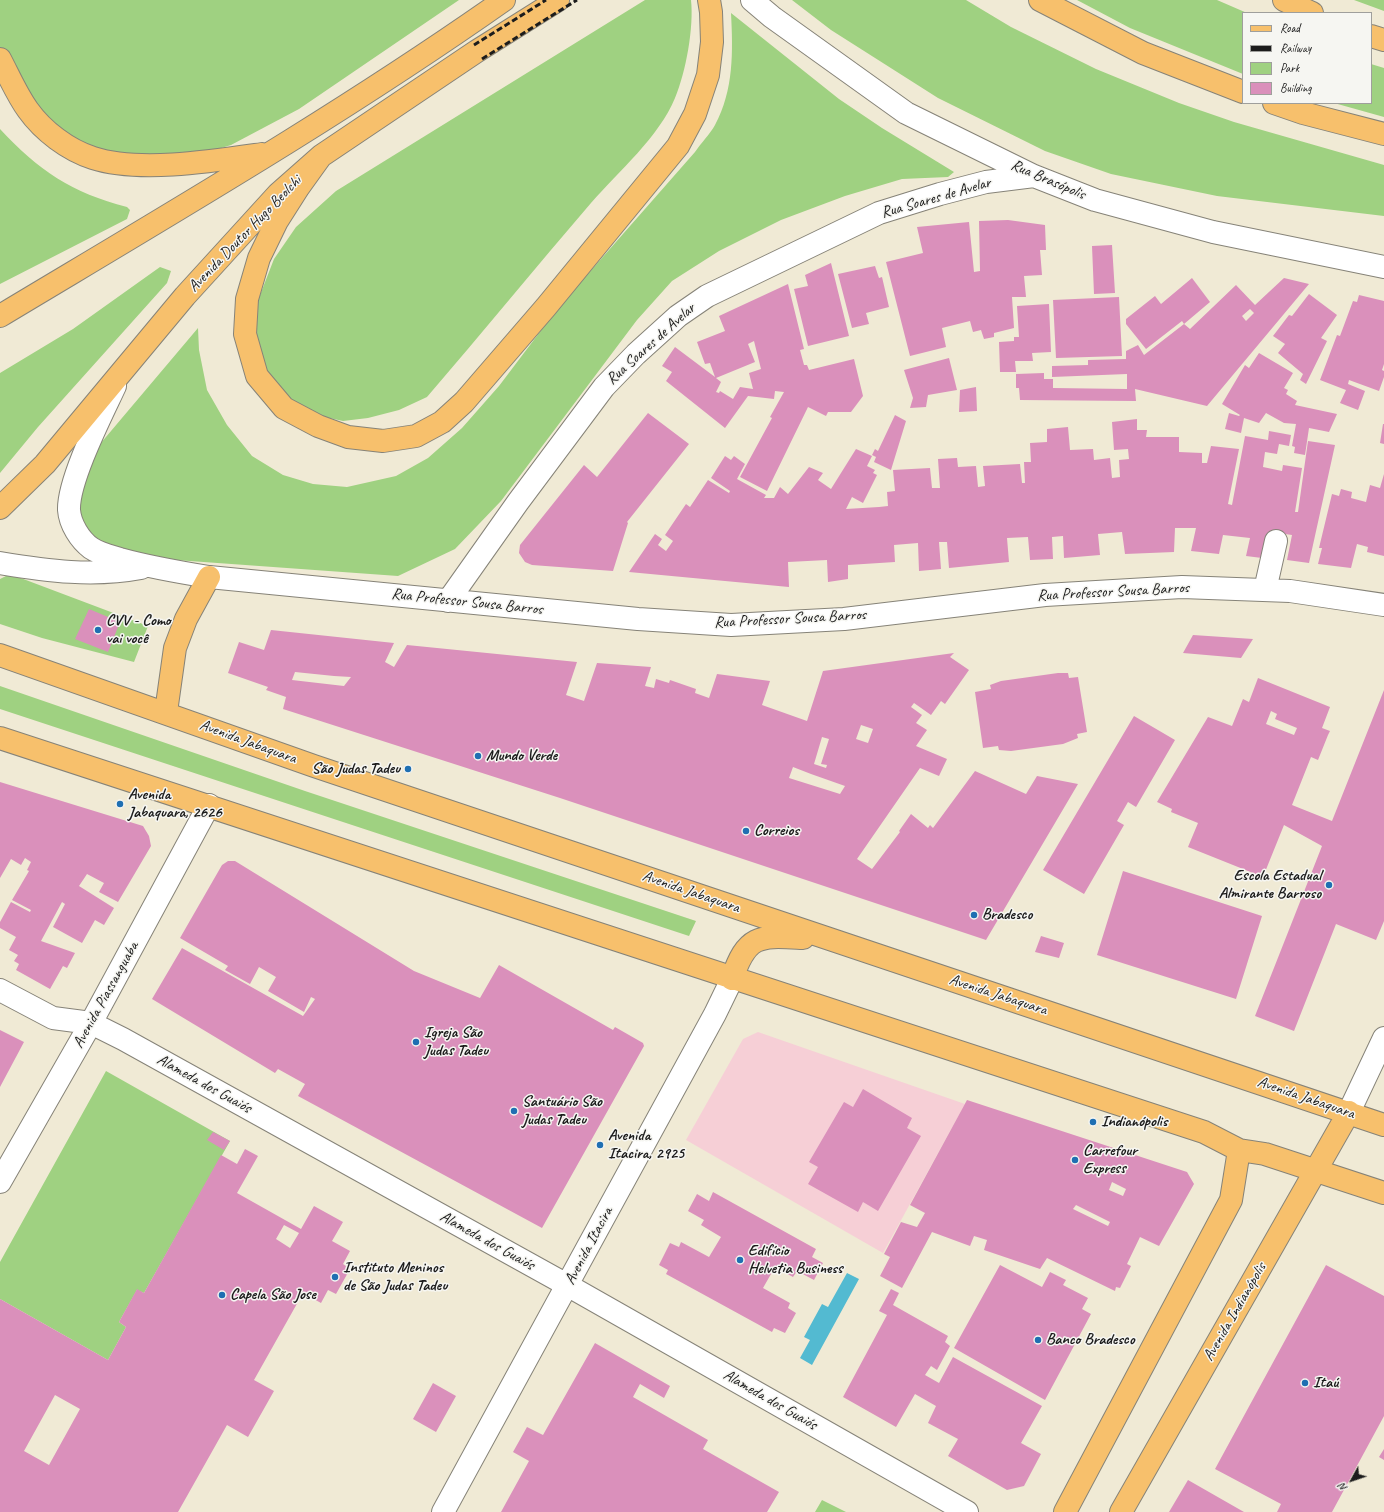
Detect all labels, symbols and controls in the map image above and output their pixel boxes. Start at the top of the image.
legend [1242,12,1372,104]
text: Road [1280,20,1300,36]
text: Railway [1280,40,1311,56]
text: Park [1280,60,1299,76]
text: Building [1280,80,1312,96]
street label: Rua Brasópolis [1008,156,1088,204]
street label: Avenida Doutor Hugo Beolchi [184,172,306,296]
street label: Rua Soares de Avelar [879,173,993,223]
street label: Rua Soares de Avelar [603,299,699,389]
street label: Rua Professor Sousa Barros [1036,578,1190,606]
street label: Rua Professor Sousa Barros [390,584,544,620]
street label: Rua Professor Sousa Barros [713,605,867,633]
place label: CVV - Como vai você [106,611,171,649]
marker: CVV - Como vai você [93,625,103,635]
street label: Avenida Jabaquara [197,716,299,768]
place label: Mundo Verde [486,746,557,766]
marker: Mundo Verde [473,751,483,761]
place label: São Judas Tadeu [312,759,400,779]
marker: São Judas Tadeu [403,764,413,774]
place label: Avenida Jabaquara, 2626 [128,785,222,823]
marker: Avenida Jabaquara, 2626 [115,799,125,809]
place label: Correios [754,821,799,841]
marker: Correios [741,826,751,836]
street label: Avenida Jabaquara [640,866,742,918]
place label: Escola Estadual Almirante Barroso [1219,866,1321,904]
marker: Escola Estadual Almirante Barroso [1324,880,1334,890]
place label: Bradesco [982,905,1032,925]
marker: Bradesco [969,910,979,920]
street label: Avenida Piassanguaba [69,938,143,1052]
street label: Avenida Jabaquara [947,970,1049,1020]
place label: Igreja São Judas Tadeu [424,1023,488,1061]
marker: Igreja São Judas Tadeu [411,1037,421,1047]
street label: Alameda dos Guaiós [153,1050,255,1118]
street label: Avenida Jabaquara [1255,1072,1357,1124]
place label: Santuário São Judas Tadeu [522,1092,602,1130]
marker: Santuário São Judas Tadeu [509,1106,519,1116]
place label: Indianópolis [1101,1112,1167,1132]
marker: Indianópolis [1088,1117,1098,1127]
place label: Avenida Itacira, 2925 [608,1126,684,1164]
marker: Avenida Itacira, 2925 [595,1140,605,1150]
place label: Carrefour Express [1083,1141,1137,1179]
marker: Carrefour Express [1070,1155,1080,1165]
street label: Avenida Itacira [561,1204,617,1288]
street label: Alameda dos Guaiós [436,1207,538,1275]
place label: Edifício Helvetia Business [748,1241,843,1279]
marker: Edifício Helvetia Business [735,1255,745,1265]
place label: Instituto Meninos de São Judas Tadeu [343,1258,447,1296]
street label: Avenida Indianópolis [1199,1259,1271,1365]
marker: Instituto Meninos de São Judas Tadeu [330,1272,340,1282]
place label: Capela São Jose [230,1285,316,1305]
marker: Capela São Jose [217,1290,227,1300]
place label: Banco Bradesco [1046,1330,1134,1350]
marker: Banco Bradesco [1033,1335,1043,1345]
street label: Alameda dos Guaiós [720,1365,820,1435]
place label: Itaú [1313,1373,1338,1393]
marker: Itaú [1300,1378,1310,1388]
north arrow [1332,1460,1372,1500]
text: N [1335,1481,1350,1495]

